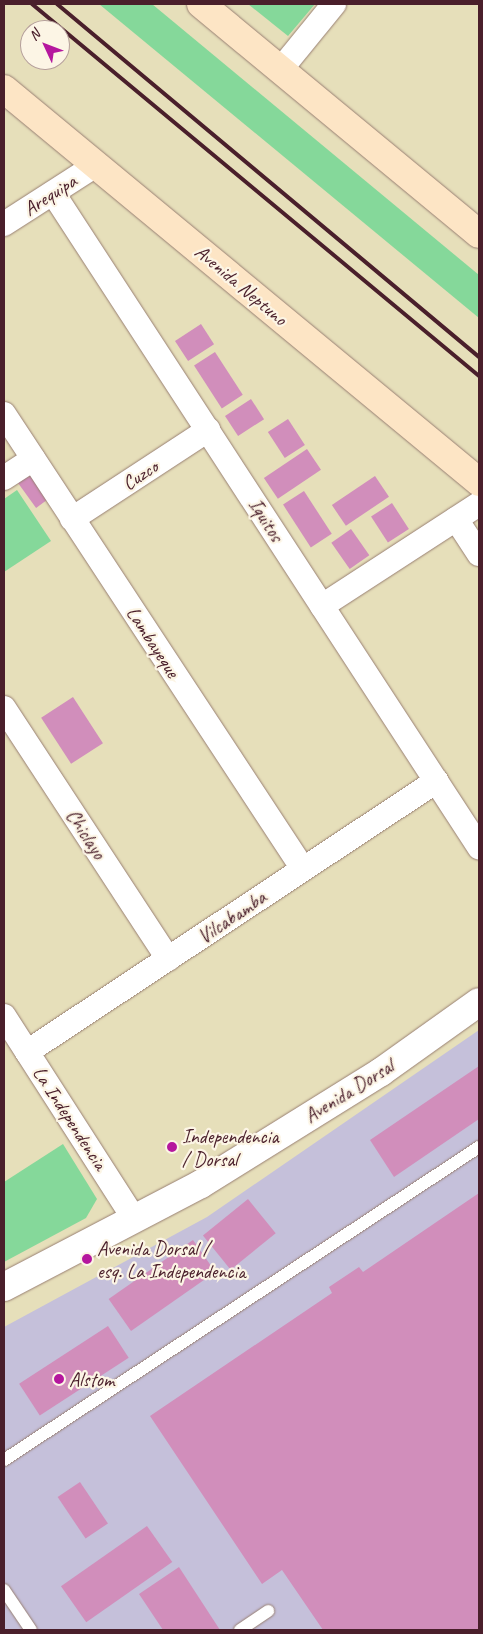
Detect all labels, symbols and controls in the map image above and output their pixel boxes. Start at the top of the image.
north arrow [20,20,70,70]
text: N [25,26,44,44]
street label: Arequipa [19,169,81,221]
street label: Avenida Neptuno [190,239,292,331]
street label: Cuzco [118,455,162,495]
street label: Iquitos [243,494,289,546]
street label: Lambayeque [121,602,185,682]
street label: Chiclayo [61,805,111,863]
street label: Vilcabamba [193,885,271,949]
street label: Avenida Dorsal [300,1054,398,1128]
street label: La Independencia [28,1062,112,1174]
place label: Independencia / Dorsal [182,1124,278,1171]
marker: Independencia / Dorsal [166,1141,178,1153]
place label: Avenida Dorsal / esq. La Independencia [97,1236,245,1283]
marker: Avenida Dorsal / esq. La Independencia [81,1253,93,1265]
place label: Alstom [69,1367,114,1391]
marker: Alstom [53,1373,65,1385]

